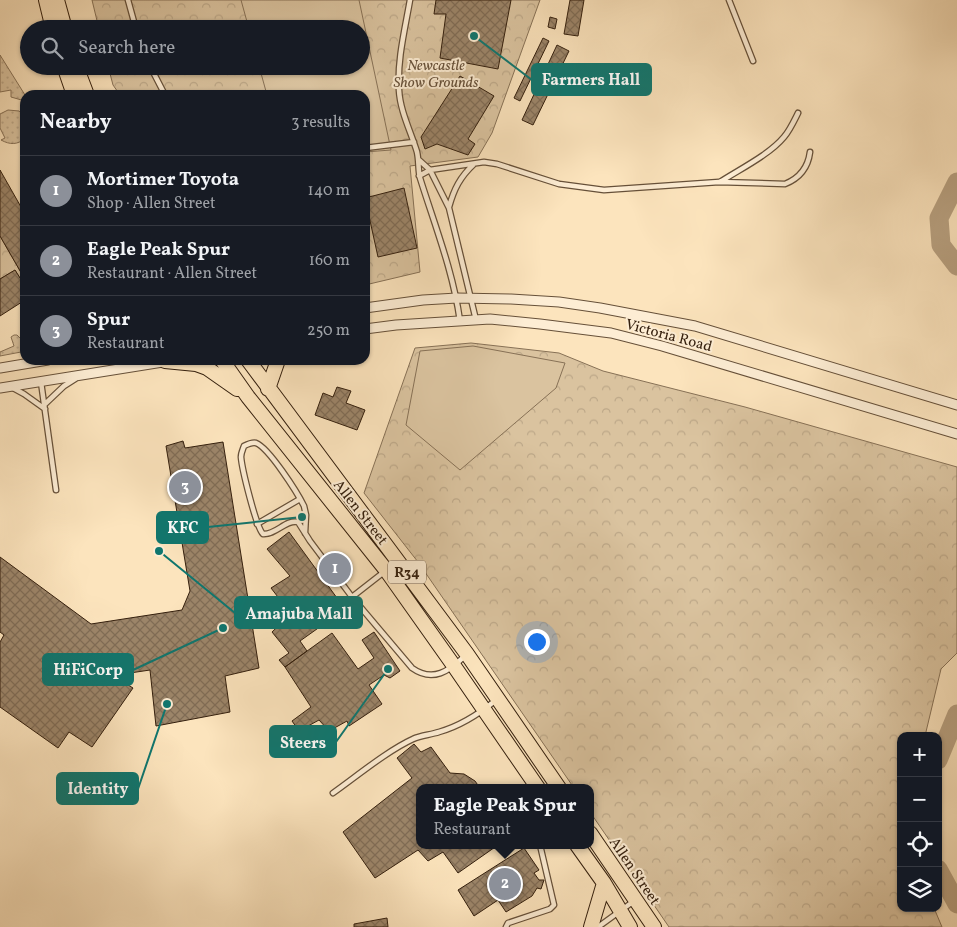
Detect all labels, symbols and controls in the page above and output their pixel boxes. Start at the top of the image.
search box [20,20,370,75]
icon: search [38,34,66,62]
text: Search here [78,35,175,61]
park label: Newcastle Show Grounds [393,56,479,94]
callout: Farmers Hall [532,64,651,95]
text: Farmers Hall [542,70,641,92]
text: Nearby [40,108,111,137]
text: 3 results [291,112,350,134]
text: Mortimer Toyota [87,167,239,193]
text: 1 [53,180,59,202]
text: 140 m [308,180,350,202]
text: Shop · Allen Street [87,193,216,215]
text: Eagle Peak Spur [87,237,230,263]
text: 2 [52,250,60,272]
text: 160 m [309,250,350,272]
text: Restaurant · Allen Street [87,263,257,285]
text: Spur [87,307,130,333]
street label: Victoria Road [623,315,714,358]
text: 3 [52,320,60,342]
text: 250 m [307,320,350,342]
text: Restaurant [87,333,165,355]
pin: 3 [169,468,201,506]
street label: Allen Street [328,476,392,550]
callout: KFC [157,512,208,543]
text: KFC [167,518,199,540]
pin: 1 [319,550,351,588]
road number: R34 [388,560,426,584]
callout: Amajuba Mall [235,597,362,628]
text: Amajuba Mall [246,604,353,626]
your location [524,629,550,655]
callout: HiFiCorp [43,654,133,685]
text: HiFiCorp [53,660,123,682]
callout: Steers [270,726,336,757]
map controls [897,732,942,912]
button: + [897,732,942,777]
text: Steers [280,733,326,755]
callout: Identity [57,773,138,804]
button: − [897,777,942,822]
text: Identity [67,779,129,801]
popup [416,784,594,849]
text: Eagle Peak Spur [433,793,577,819]
text: Restaurant [433,819,511,841]
button: locate [897,822,942,867]
street label: Allen Street [603,834,664,910]
pin: 2 [489,865,521,903]
button: layers [897,867,942,912]

